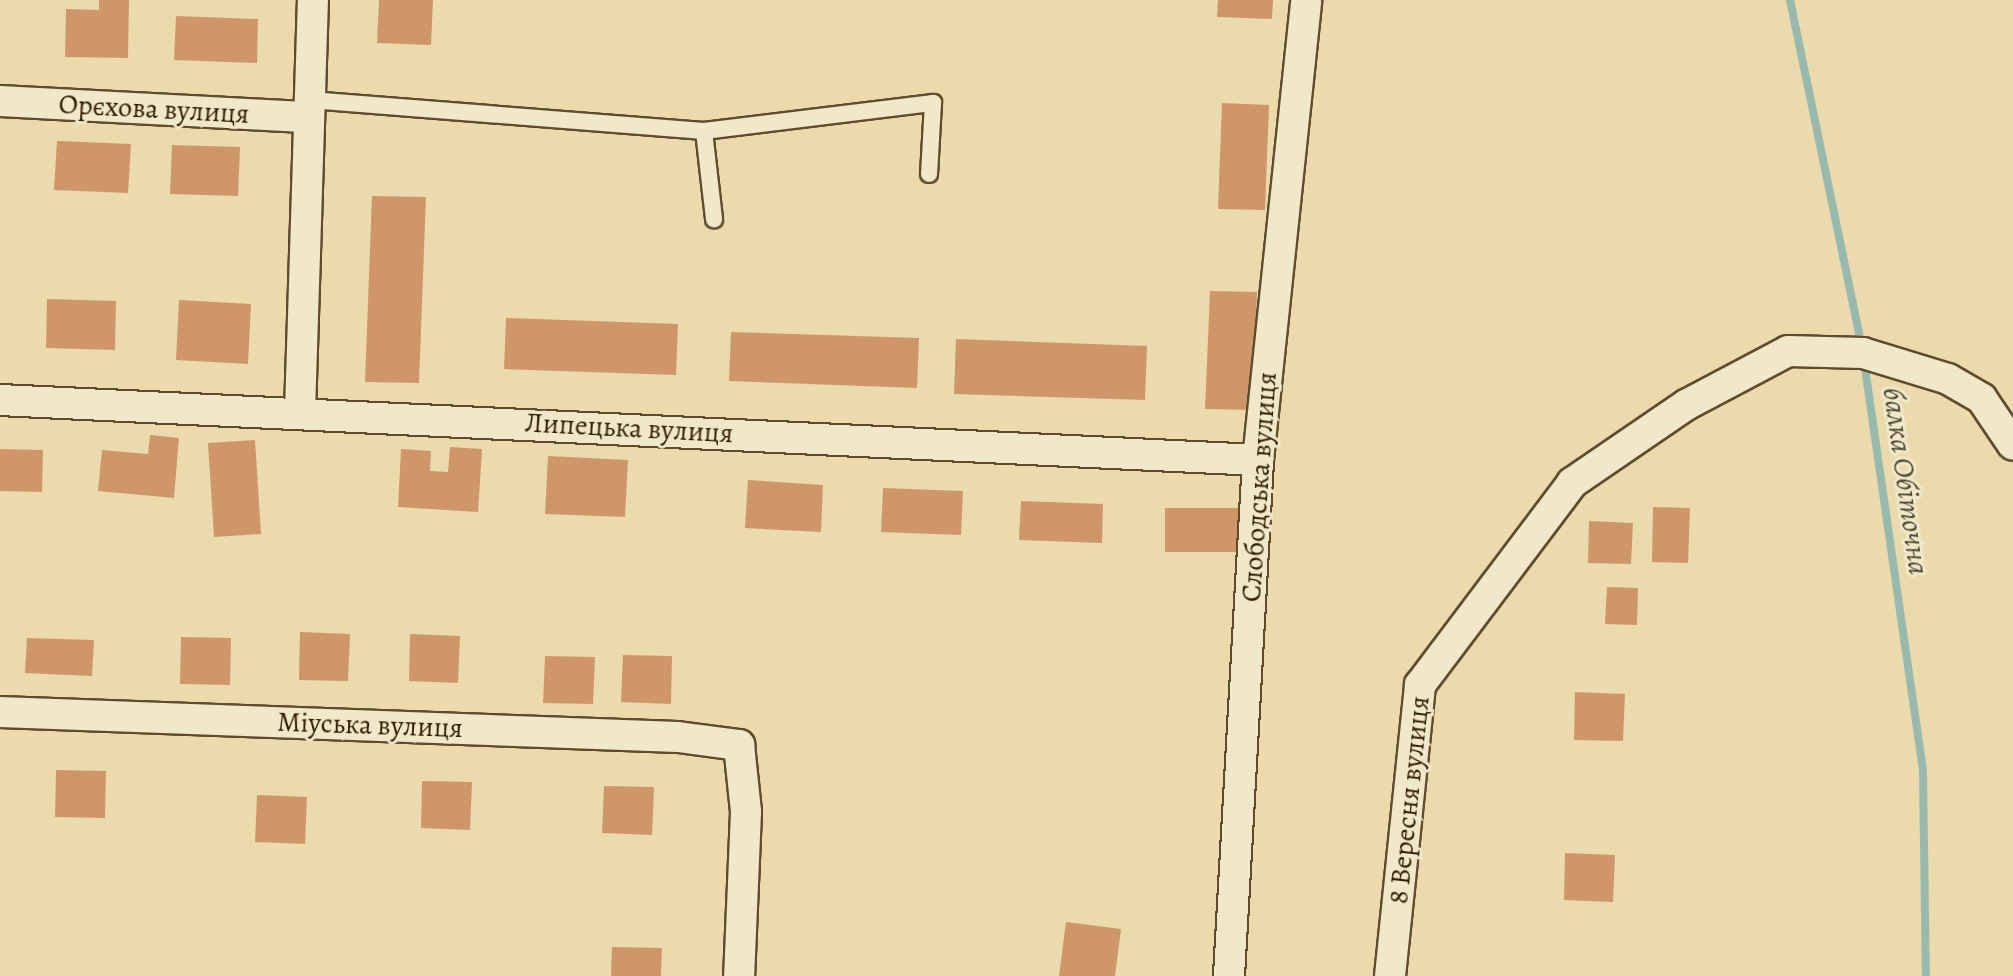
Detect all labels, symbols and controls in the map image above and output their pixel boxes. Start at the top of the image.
street label: Орєхова вулиця [58,87,250,131]
street label: Слободська вулиця [1234,371,1284,603]
water label: балка Обіточна [1875,385,1937,577]
street label: Липецька вулиця [524,406,734,450]
street label: 8 Вересня вулиця [1381,694,1437,906]
street label: Міуська вулиця [277,705,463,745]

